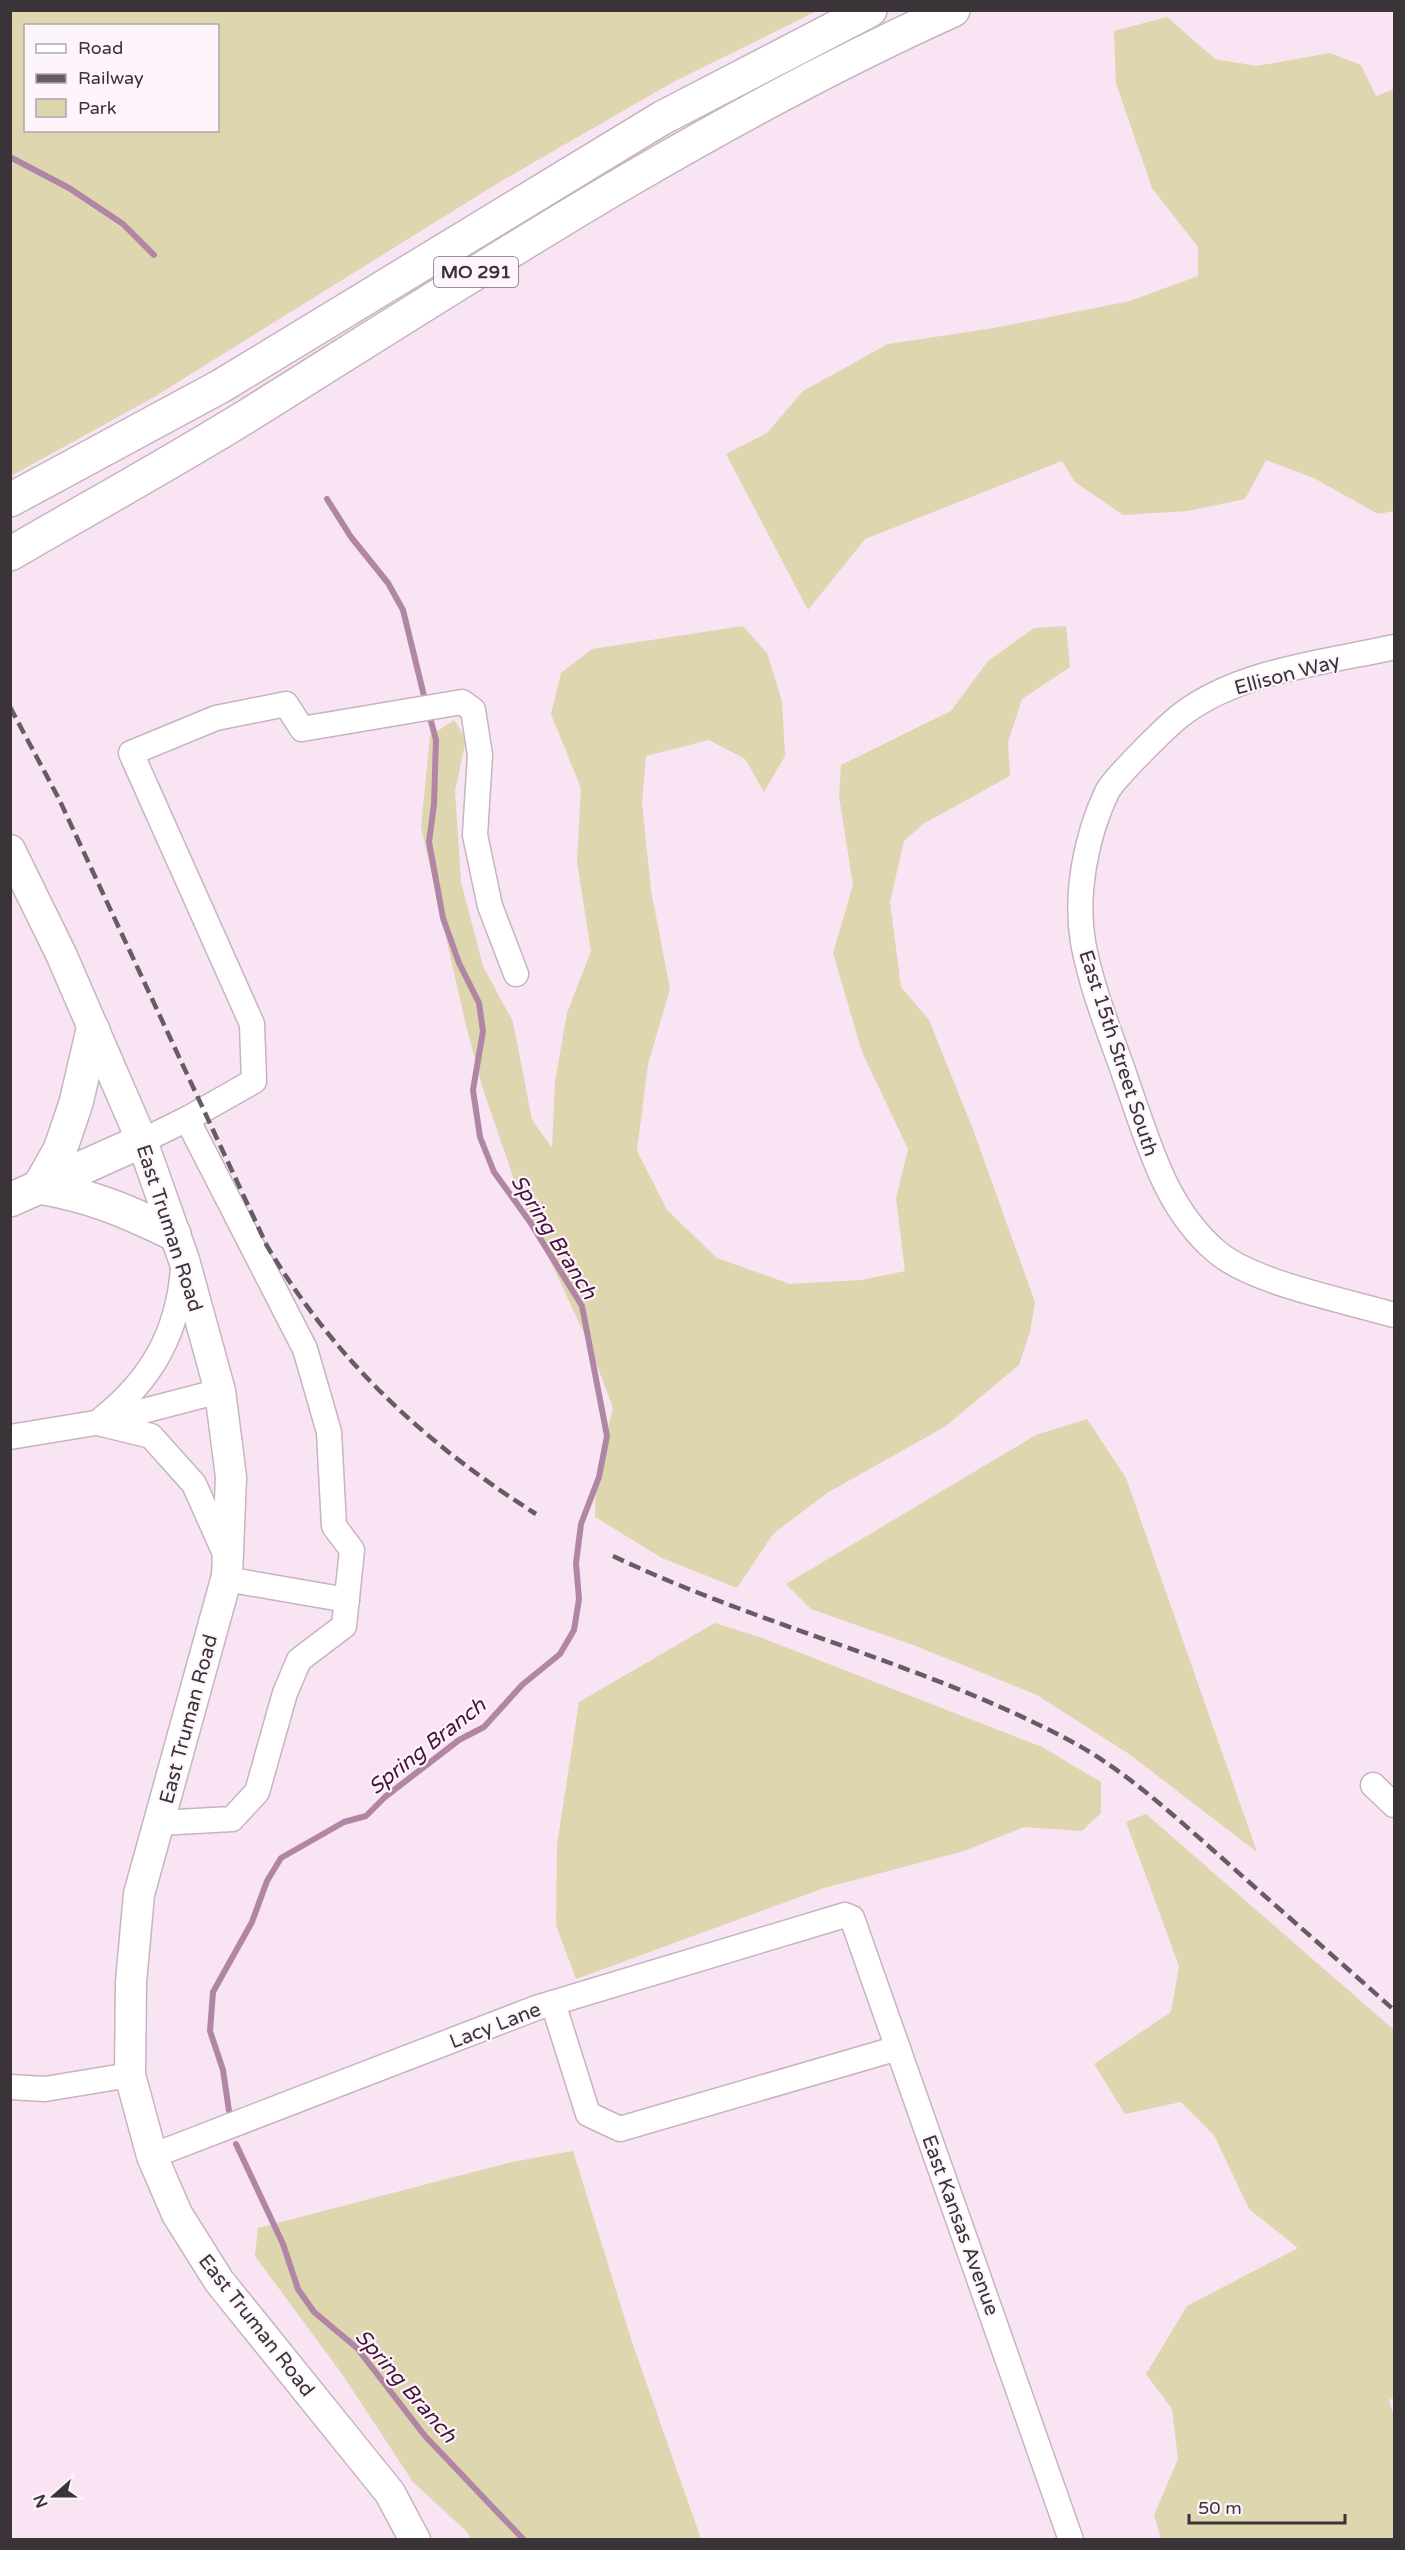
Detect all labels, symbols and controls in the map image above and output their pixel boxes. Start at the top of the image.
legend [24,24,219,132]
text: Road [78,37,123,59]
text: Railway [78,67,144,89]
text: Park [78,97,117,119]
road number: MO 291 [434,257,518,287]
street label: Ellison Way [1232,649,1343,701]
street label: East 15th Street South [1073,947,1163,1159]
street label: East Truman Road [131,1142,207,1315]
water label: Spring Branch [505,1171,602,1305]
street label: East Truman Road [155,1632,223,1807]
water label: Spring Branch [364,1692,492,1800]
street label: Lacy Lane [446,1998,544,2054]
street label: East Kansas Avenue [916,2132,1004,2319]
street label: East Truman Road [193,2250,319,2402]
water label: Spring Branch [350,2325,462,2449]
north arrow [24,2466,84,2526]
scale bar [1189,2487,1345,2525]
text: N [29,2491,53,2511]
text: 50 m [1198,2497,1242,2519]

